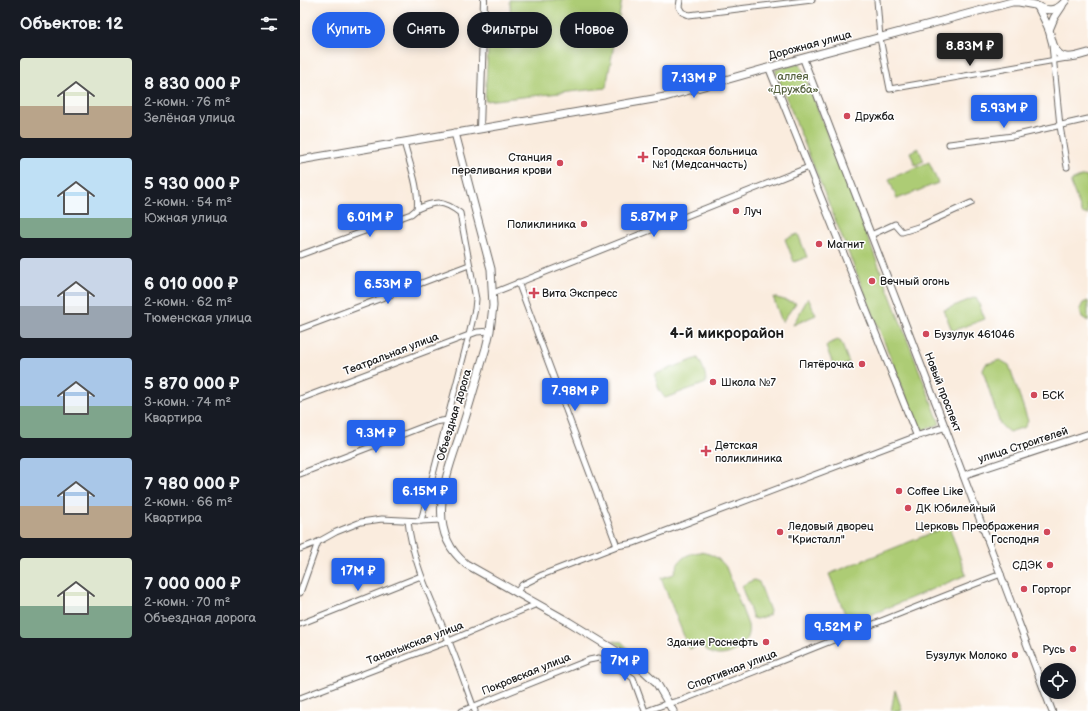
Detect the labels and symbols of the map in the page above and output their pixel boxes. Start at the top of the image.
street label: Дорожная улица [767,28,853,62]
pin: 8.83M ₽ [933,33,1007,67]
pin: 7.13M ₽ [657,65,731,99]
park label: аллея «Дружба» [767,70,819,96]
pin: 5.93M ₽ [967,95,1041,129]
place label: Дружба [855,110,895,123]
marker: Дружба [842,111,852,121]
place label: Городская больница №1 (Медсанчасть) [652,145,758,171]
place label: Станция переливания крови [451,151,552,177]
marker: Городская больница №1 (Медсанчасть) [637,151,649,163]
marker: Станция переливания крови [555,158,565,168]
pin: 6.01M ₽ [333,204,407,238]
pin: 5.87M ₽ [617,204,691,238]
place label: Луч [743,205,762,218]
marker: Луч [731,206,741,216]
place label: Поликлиника [507,218,576,231]
marker: Поликлиника [579,219,589,229]
place label: Магнит [827,238,864,251]
marker: Магнит [814,239,824,249]
pin: 6.53M ₽ [351,271,425,305]
place label: Вечный огонь [880,275,950,288]
marker: Вечный огонь [867,276,877,286]
place label: Вита Экспресс [542,287,618,300]
marker: Вита Экспресс [529,288,539,298]
district label: 4-й микрорайон [670,324,784,343]
place label: Бузулук 461046 [934,328,1015,341]
marker: Бузулук 461046 [921,329,931,339]
street label: Театральная улица [342,330,441,378]
street label: Новый проспект [922,350,964,434]
place label: Пятёрочка [799,358,854,371]
marker: Пятёрочка [857,359,867,369]
street label: Объездная дорога [434,367,474,462]
place label: Школа №7 [721,376,776,389]
marker: Школа №7 [708,377,718,387]
pin: 7.98M ₽ [538,378,612,412]
place label: БСК [1042,389,1065,402]
marker: БСК [1029,390,1039,400]
pin: 9.3M ₽ [343,420,409,454]
street label: улица Строителей [976,424,1070,466]
place label: Детская поликлиника [715,439,783,465]
marker: Детская поликлиника [700,445,712,457]
pin: 6.15M ₽ [388,478,462,512]
place label: Coffee Like [907,485,964,498]
marker: Coffee Like [894,486,904,496]
place label: ДК Юбилейный [916,502,996,515]
marker: ДК Юбилейный [903,503,913,513]
place label: Ледовый дворец "Кристалл" [787,520,874,546]
place label: Церковь Преображения Господня [915,520,1039,546]
marker: Ледовый дворец "Кристалл" [775,527,785,537]
marker: Церковь Преображения Господня [1042,527,1052,537]
pin: 17M ₽ [330,558,386,592]
place label: СДЭК [1012,559,1043,572]
marker: СДЭК [1045,560,1055,570]
place label: Горторг [1032,583,1072,596]
marker: Горторг [1019,584,1029,594]
pin: 9.52M ₽ [801,614,875,648]
street label: Тананыкская улица [365,618,466,667]
place label: Здание Роснефть [667,636,759,649]
marker: Здание Роснефть [761,637,771,647]
place label: Русь [1042,643,1066,656]
marker: Русь [1068,644,1078,654]
street label: Спортивная улица [685,647,779,693]
pin: 7M ₽ [601,648,649,682]
place label: Бузулук Молоко [926,649,1007,662]
street label: Покровская улица [480,650,573,698]
marker: Бузулук Молоко [1010,650,1020,660]

